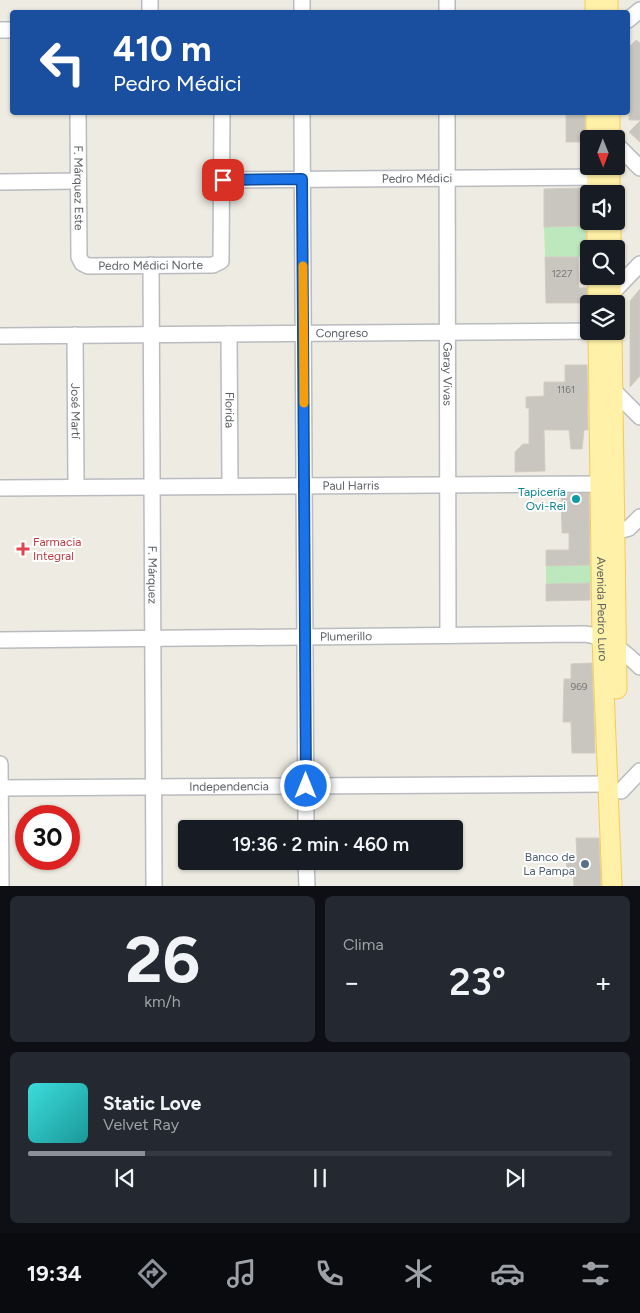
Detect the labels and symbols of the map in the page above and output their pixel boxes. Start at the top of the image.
north arrow [580,130,625,175]
street label: F. Márquez Este [71,145,86,231]
pin [202,159,244,201]
street label: Pedro Médici [382,171,452,186]
street label: Pedro Médici Norte [98,258,203,273]
house number: 1227 [552,267,573,280]
street label: Congreso [316,326,368,340]
street label: Garay Vivas [440,342,455,406]
street label: José Martí [68,383,83,440]
house number: 1161 [557,383,575,396]
street label: Florida [222,392,237,428]
street label: Paul Harris [322,478,380,493]
place label: Tapicería Ovi-Rei [518,485,566,513]
marker: Tapicería Ovi-Rei [570,493,582,505]
place label: Farmacia Integral [33,535,81,563]
marker: Farmacia Integral [17,543,29,555]
street label: F. Márquez [145,546,160,604]
street label: Avenida Pedro Luro [594,557,610,662]
street label: Plumerillo [320,629,372,644]
house number: 969 [571,680,588,693]
position arrow [279,759,331,811]
street label: Independencia [189,779,269,794]
speed limit sign: 30 [15,805,80,870]
place label: Banco de La Pampa [523,850,575,878]
marker: Banco de La Pampa [579,858,591,870]

